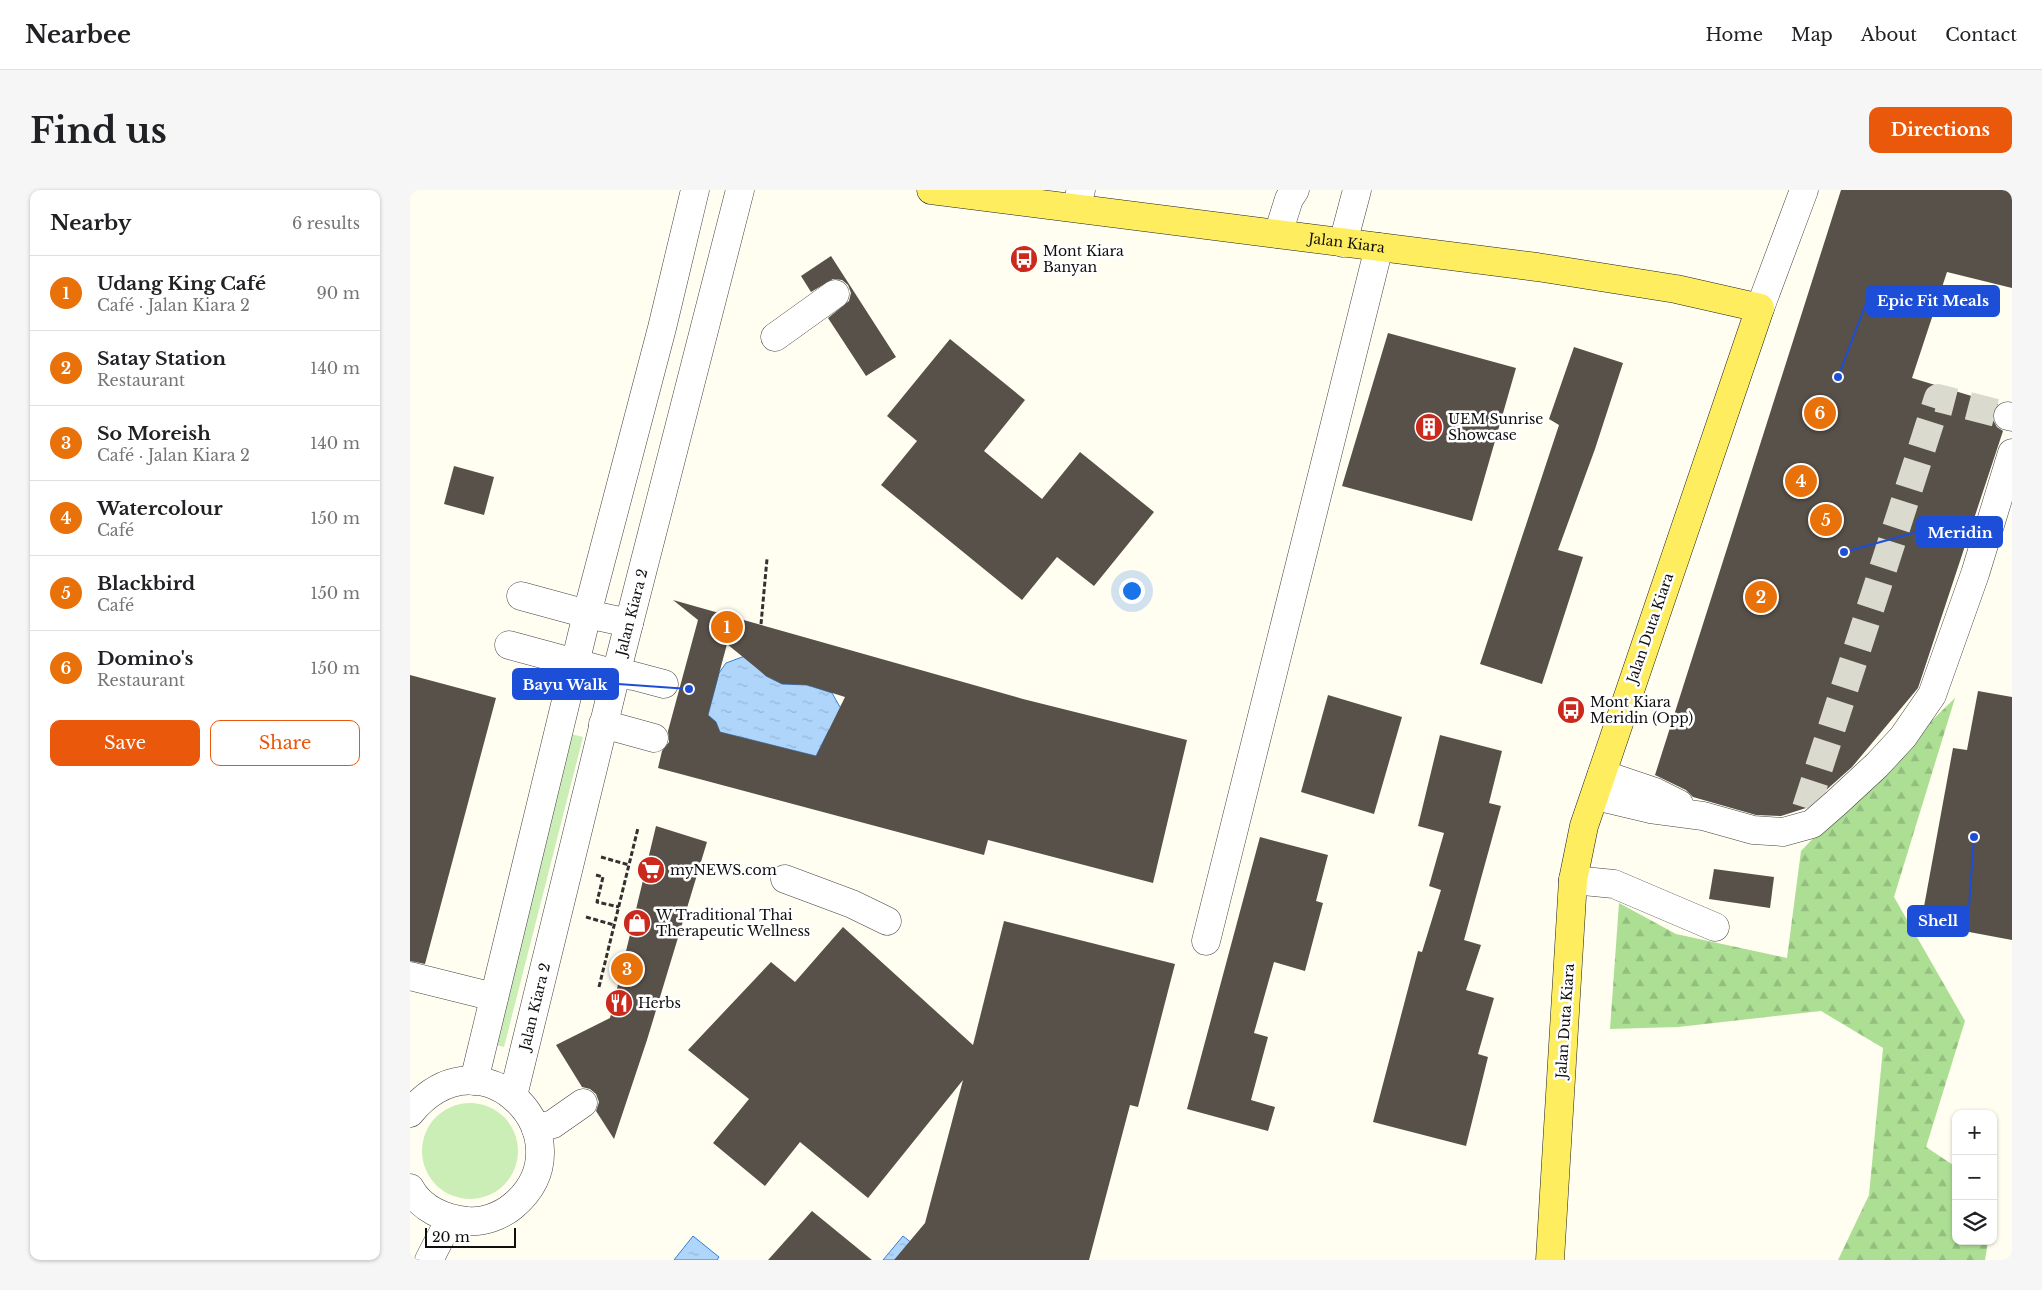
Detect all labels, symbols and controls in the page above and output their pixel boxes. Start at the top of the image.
text: Nearbee [25,20,131,49]
text: Home [1705,24,1763,46]
text: Map [1791,24,1833,46]
text: About [1861,24,1917,46]
text: Contact [1945,24,2017,46]
button: Directions [1869,107,2012,153]
text: Find us [30,109,167,152]
text: Nearby [50,210,131,236]
text: 6 results [292,213,360,233]
street label: Jalan Kiara [1305,229,1386,257]
place label: Mont Kiara Banyan [1043,242,1124,276]
bus stop icon: Mont Kiara Banyan [1009,244,1039,274]
text: Udang King Café [97,272,266,295]
text: 1 [63,283,69,303]
text: 90 m [317,283,360,303]
callout: Epic Fit Meals [1867,286,1999,316]
text: Epic Fit Meals [1877,291,1989,310]
text: Café · Jalan Kiara 2 [97,295,250,315]
text: Satay Station [97,347,226,370]
text: 2 [61,358,71,378]
text: 140 m [310,358,360,378]
text: Restaurant [97,370,185,390]
pin: 6 [1804,394,1836,432]
place label: UEM Sunrise Showcase [1448,410,1543,444]
building icon: UEM Sunrise Showcase [1414,412,1444,442]
text: So Moreish [97,422,211,445]
text: 3 [61,433,71,453]
text: 140 m [310,433,360,453]
text: Café · Jalan Kiara 2 [97,445,250,465]
pin: 4 [1785,462,1817,500]
text: Watercolour [97,497,223,520]
pin: 5 [1810,501,1842,539]
text: 4 [61,508,71,528]
text: 150 m [311,508,360,528]
callout: Meridin [1917,517,2002,547]
text: Café [97,520,134,540]
text: Meridin [1927,523,1993,542]
street label: Jalan Kiara 2 [611,567,652,660]
street label: Jalan Duta Kiara [1622,570,1677,687]
text: Blackbird [97,572,195,595]
your location [1119,578,1145,604]
pin: 2 [1745,578,1777,616]
text: 5 [61,583,71,603]
text: 150 m [311,583,360,603]
text: Café [97,595,134,615]
pin: 1 [711,608,743,646]
text: Domino's [97,647,193,670]
text: 6 [61,658,71,678]
text: 150 m [311,658,360,678]
callout: Bayu Walk [513,669,618,699]
text: Restaurant [97,670,185,690]
text: Bayu Walk [523,675,608,694]
place label: Mont Kiara Meridin (Opp) [1590,693,1693,727]
bus stop icon: Mont Kiara Meridin (Opp) [1556,695,1586,725]
button: Save [50,720,200,766]
button: Share [210,720,360,766]
supermarket icon: myNEWS.com [636,855,666,885]
place label: myNEWS.com [670,861,777,879]
place label: W Traditional Thai Therapeutic Wellness [655,906,810,940]
callout: Shell [1908,906,1968,936]
shop icon: W Traditional Thai Therapeutic Wellness [622,908,652,938]
text: Shell [1918,911,1959,930]
pin: 3 [611,950,643,988]
street label: Jalan Kiara 2 [515,961,554,1054]
street label: Jalan Duta Kiara [1552,963,1578,1081]
restaurant icon: Herbs [604,988,634,1018]
place label: Herbs [638,994,681,1012]
map controls [1952,1110,1997,1245]
button: + [1952,1110,1997,1155]
button: − [1952,1155,1997,1200]
button: layers [1952,1200,1997,1245]
scale bar [425,1225,516,1248]
text: 20 m [432,1228,470,1246]

